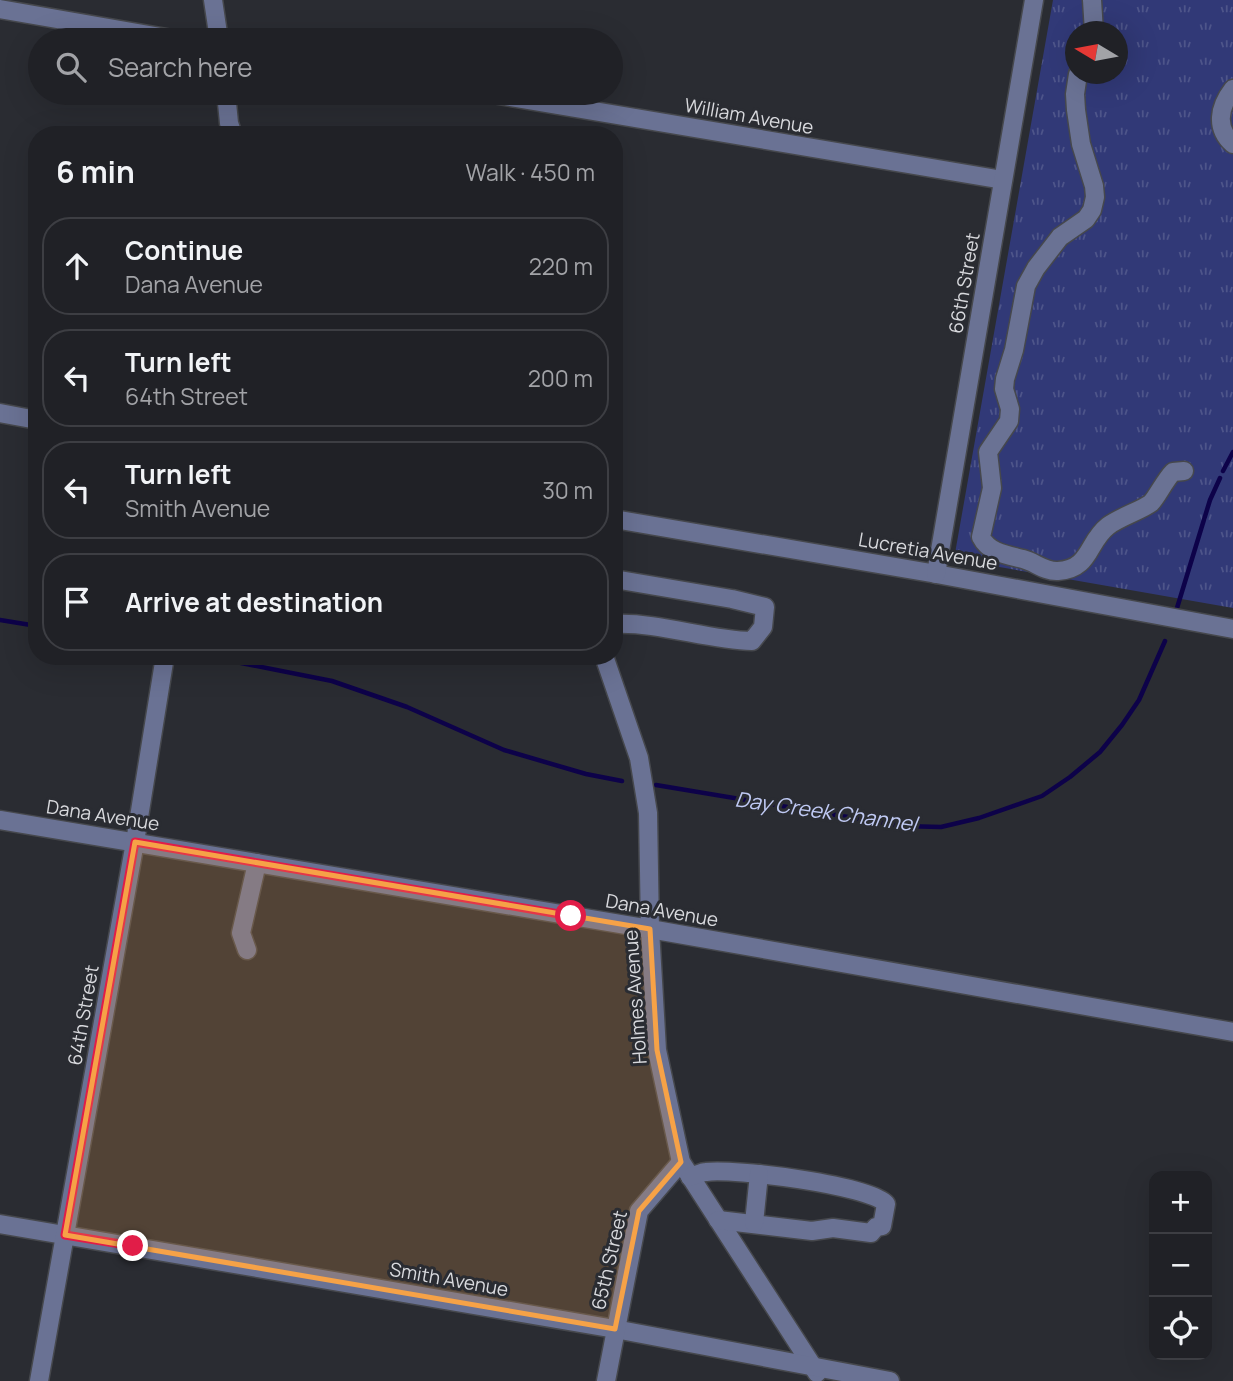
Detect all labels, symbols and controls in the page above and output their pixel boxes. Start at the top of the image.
north arrow [1065,21,1128,84]
search box [28,28,623,105]
icon: search [52,48,90,86]
text: Search here [108,49,253,85]
street label: William Avenue [682,92,816,140]
text: 6 min [56,151,135,192]
text: Walk · 450 m [466,156,595,188]
street label: 66th Street [942,230,986,336]
text: Continue [125,232,243,268]
icon: ahead [58,247,96,285]
text: 220 m [529,250,593,282]
text: Dana Avenue [125,268,263,300]
text: Turn left [125,344,232,380]
icon: left [58,359,96,397]
text: 200 m [528,362,593,394]
text: 64th Street [125,380,248,412]
text: Turn left [125,456,232,492]
icon: left [58,471,96,509]
text: 30 m [542,474,593,506]
text: Smith Avenue [125,492,270,524]
street label: Lucretia Avenue [856,526,1000,576]
icon: arrive [58,583,96,621]
text: Arrive at destination [125,584,383,620]
water label: Day Creek Channel [733,784,922,838]
street label: Dana Avenue [45,793,161,837]
street label: Dana Avenue [604,887,720,933]
route start [555,900,586,931]
street label: Holmes Avenue [617,929,653,1065]
street label: 64th Street [61,963,105,1067]
map controls [1149,1171,1212,1360]
button: + [1149,1171,1212,1234]
street label: 65th Street [585,1208,633,1312]
route end [117,1230,148,1261]
button: − [1149,1234,1212,1297]
street label: Smith Avenue [388,1256,510,1302]
button: locate [1149,1297,1212,1360]

